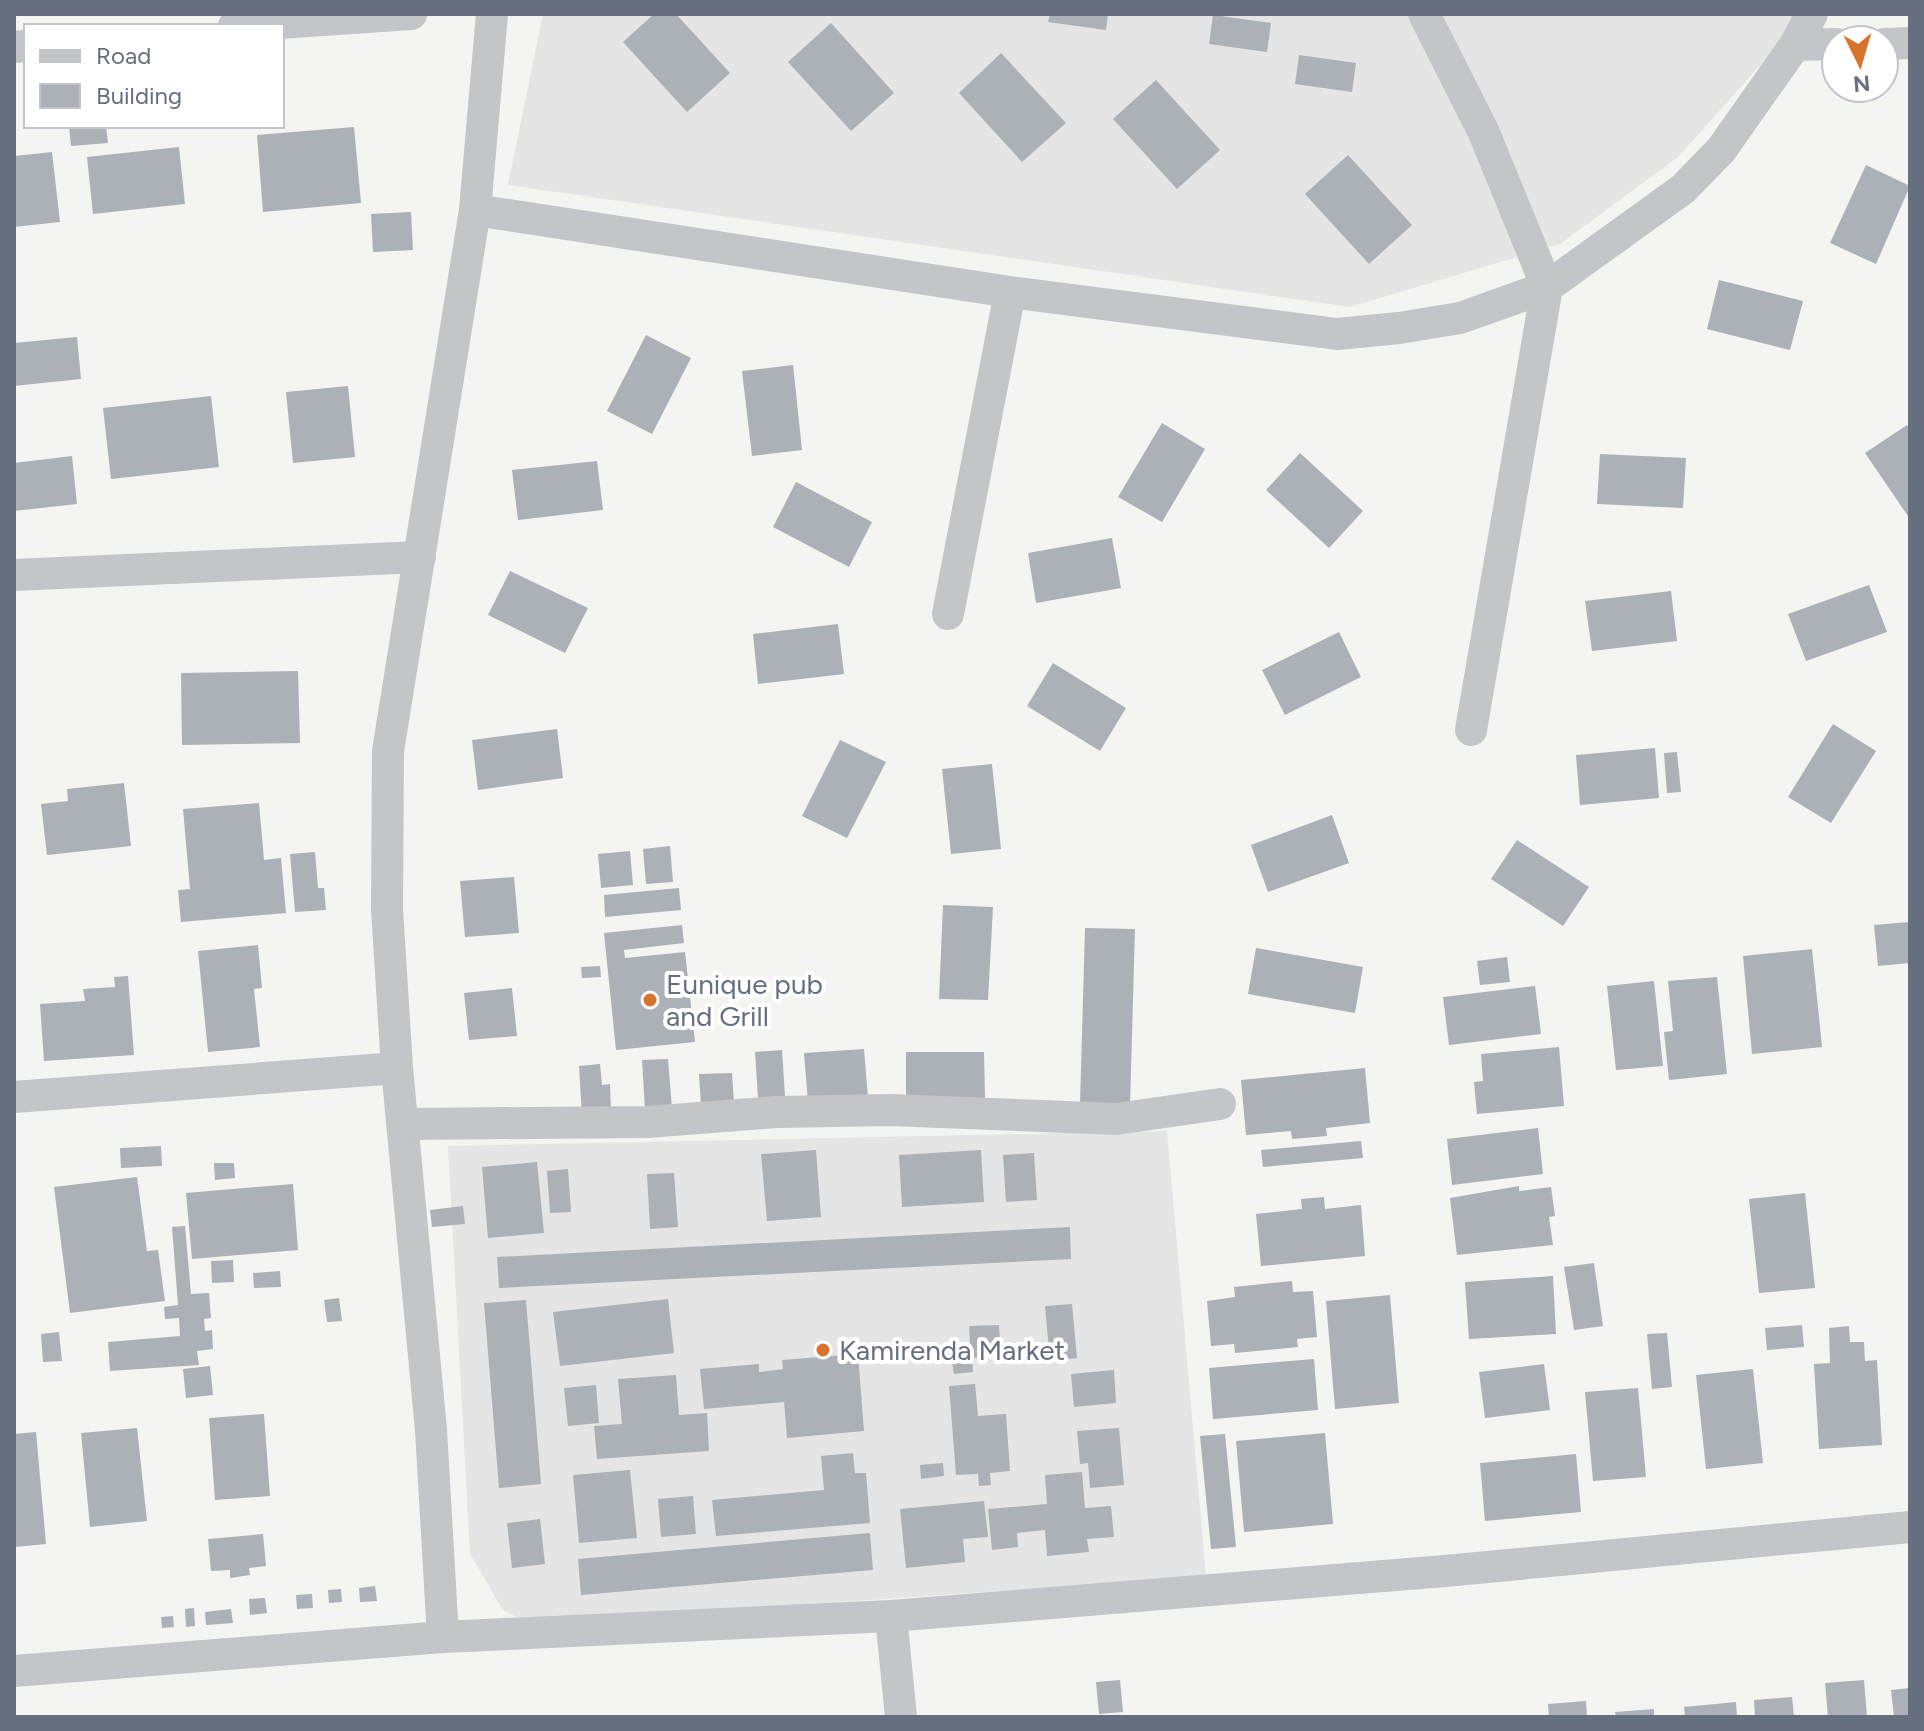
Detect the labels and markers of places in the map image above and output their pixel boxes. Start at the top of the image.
place label: Eunique pub and Grill [666,967,823,1033]
marker: Eunique pub and Grill [641,991,659,1009]
place label: Kamirenda Market [839,1333,1065,1367]
marker: Kamirenda Market [814,1341,832,1359]

